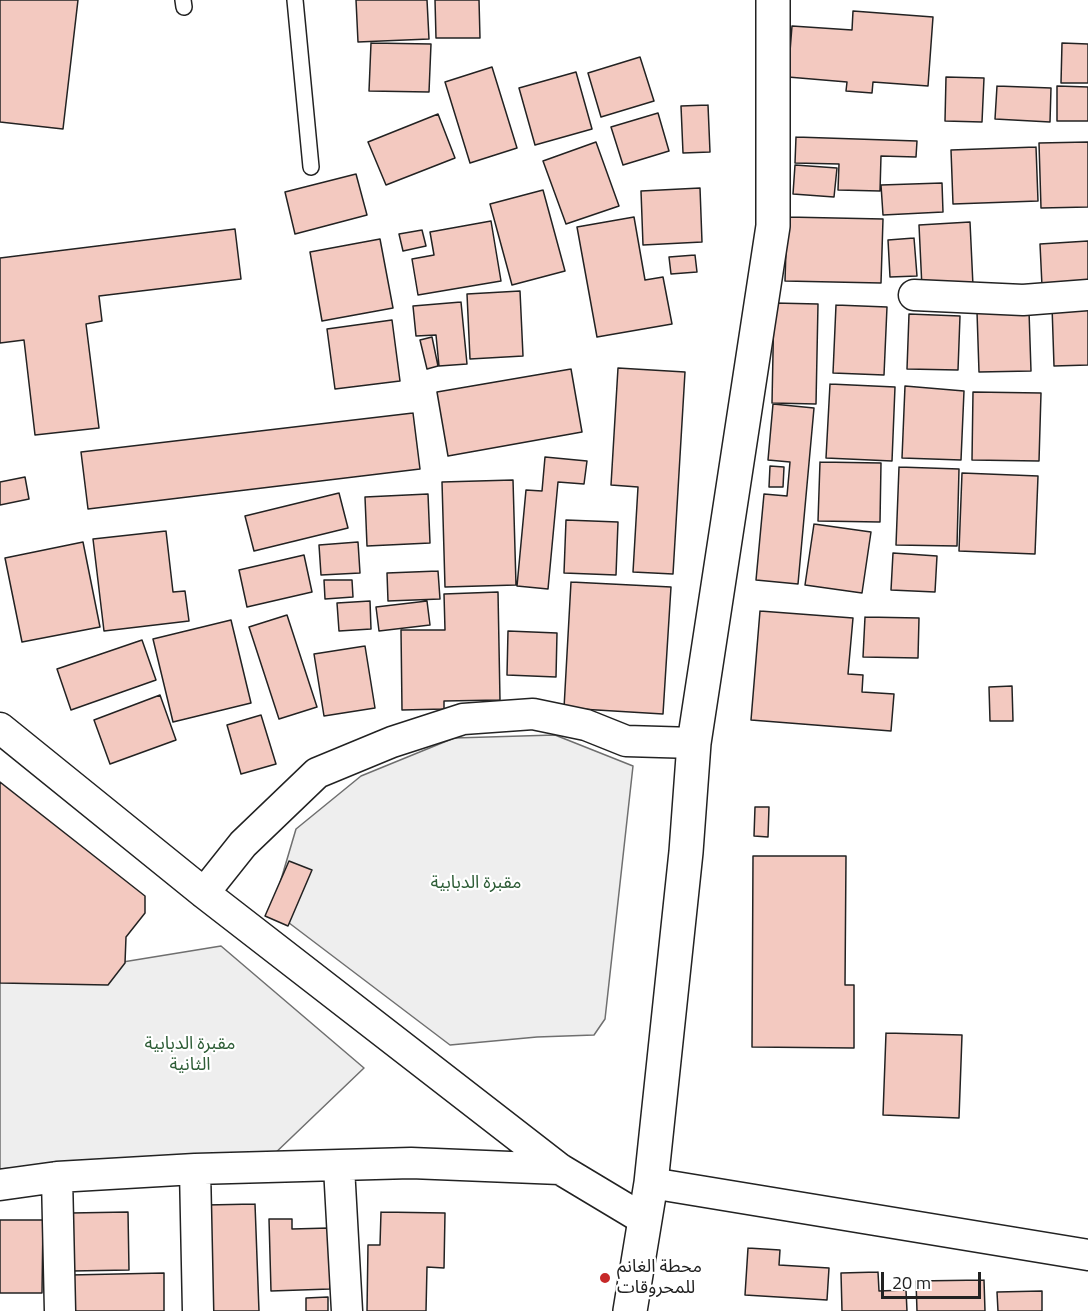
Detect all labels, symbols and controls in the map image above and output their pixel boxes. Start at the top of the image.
park label: مقبرة الدبابية [430,873,522,895]
park label: مقبرة الدبابية الثانية [144,1034,236,1076]
place label: محطة الغانم للمحروقات [617,1257,702,1300]
scale bar [884,1260,984,1298]
text: 20 m [892,1269,931,1296]
marker: محطة الغانم للمحروقات [598,1271,612,1285]

